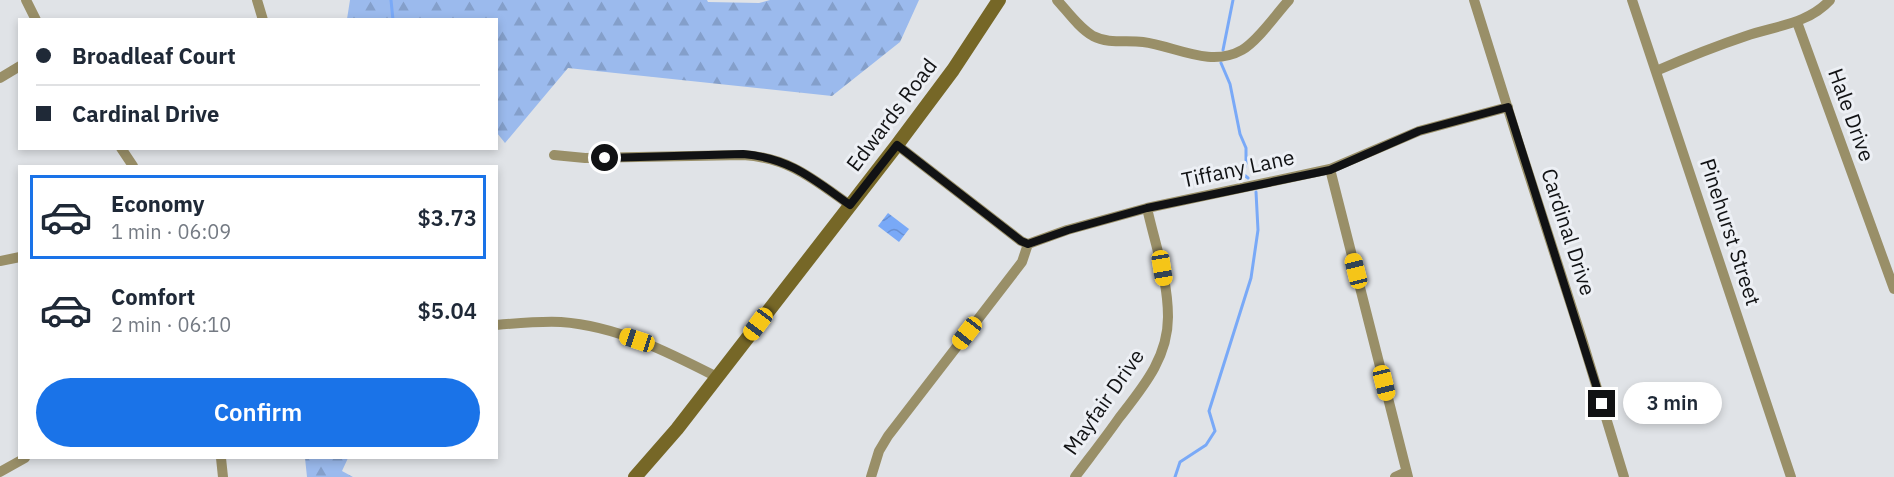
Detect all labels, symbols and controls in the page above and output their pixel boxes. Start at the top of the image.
text: Broadleaf Court [72,41,236,70]
street label: Edwards Road [840,52,943,177]
street label: Hale Drive [1822,64,1882,165]
text: Cardinal Drive [72,99,219,128]
street label: Tiffany Lane [1179,142,1297,194]
route start [591,144,618,171]
street label: Pinehurst Street [1694,155,1768,309]
street label: Cardinal Drive [1535,165,1603,299]
text: Economy [111,189,205,218]
icon: car [39,190,93,244]
text: $3.73 [418,203,477,232]
text: 1 min · 06:09 [111,218,231,245]
car [1150,249,1174,287]
car [1343,251,1369,291]
text: Comfort [111,282,195,311]
icon: car [39,283,93,337]
text: $5.04 [418,296,477,325]
car [740,304,776,344]
text: 2 min · 06:10 [111,311,231,338]
car [949,313,985,353]
car [617,326,657,354]
street label: Mayfair Drive [1056,343,1150,460]
car [1371,363,1397,403]
button: Confirm [36,378,480,447]
callout: 3 min [1623,383,1722,425]
text: 3 min [1647,389,1698,416]
route end [1588,390,1615,417]

